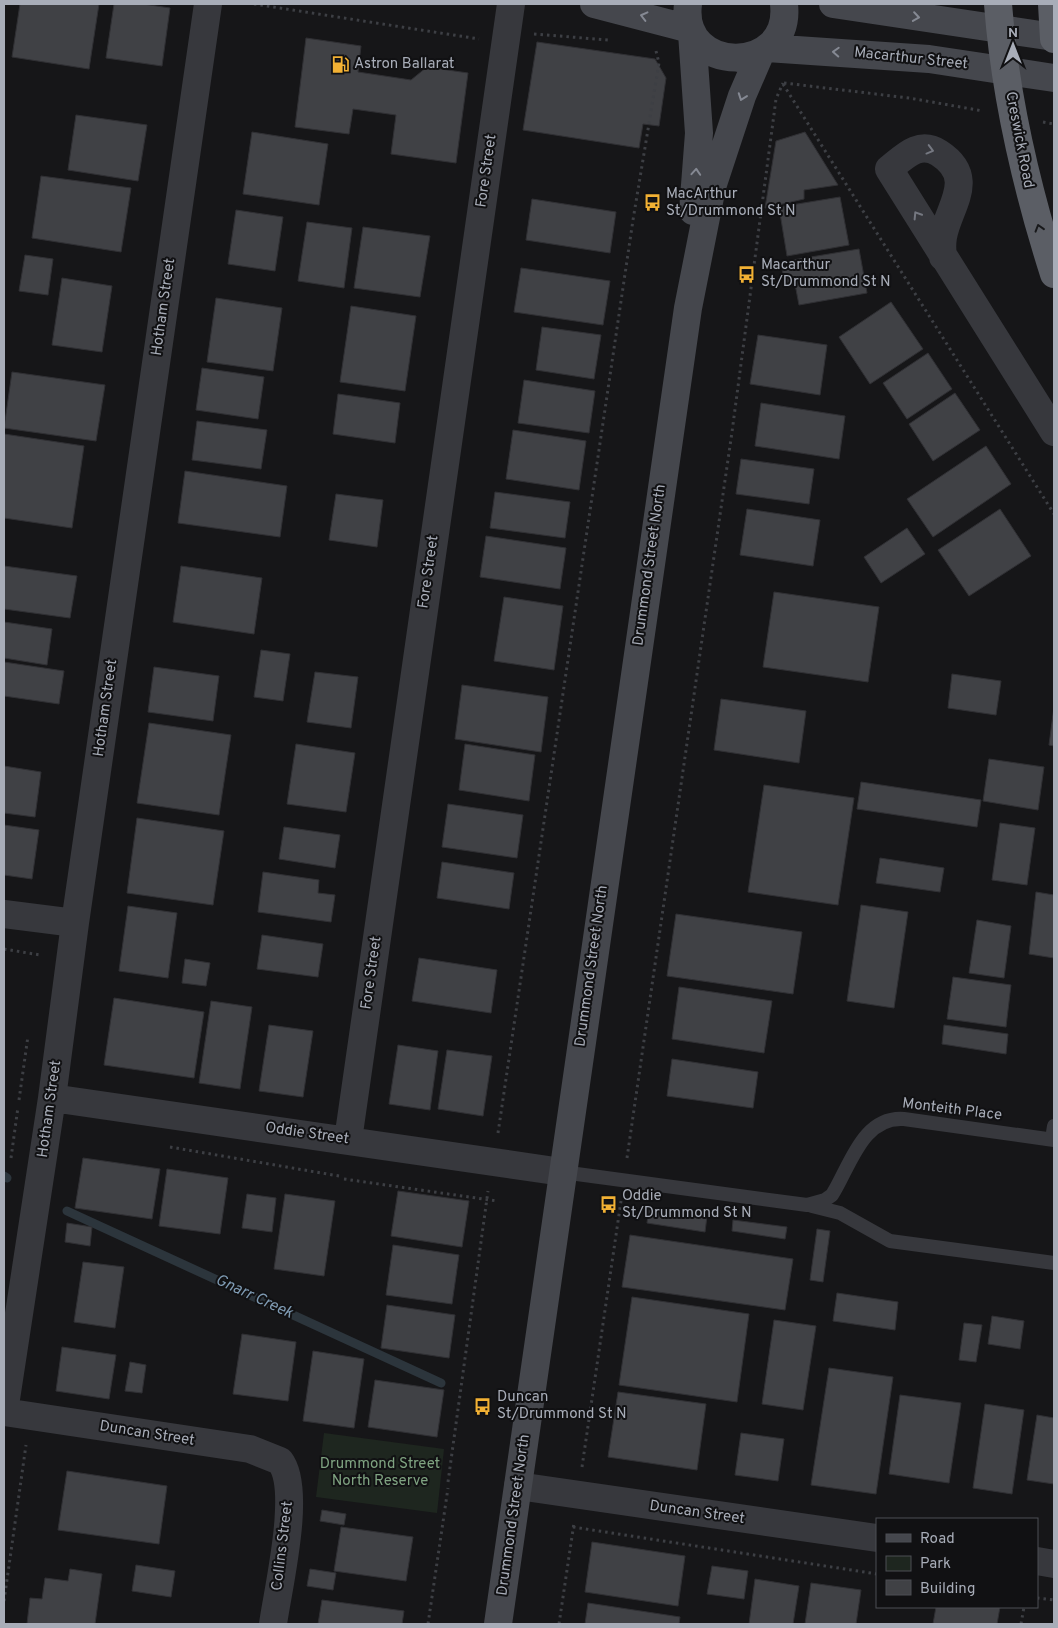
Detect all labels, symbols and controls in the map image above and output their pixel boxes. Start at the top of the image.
one-way arrow [639,11,648,22]
one-way arrow [913,11,921,22]
north arrow [988,20,1038,70]
text: N [1008,25,1018,42]
street label: Macarthur Street [853,44,969,74]
one-way arrow [832,46,840,57]
fuel station icon: Astron Ballarat [330,54,350,74]
place label: Astron Ballarat [354,55,454,74]
street label: Creswick Road [1000,90,1038,190]
one-way arrow [738,93,748,101]
street label: Fore Street [472,133,502,209]
one-way arrow [926,144,934,155]
one-way arrow [690,167,701,175]
place label: MacArthur St/Drummond St N [666,185,796,221]
bus stop icon: MacArthur St/Drummond St N [642,193,662,213]
one-way arrow [914,212,923,221]
one-way arrow [1035,224,1045,232]
place label: Macarthur St/Drummond St N [761,256,891,292]
street label: Hotham Street [148,257,180,357]
bus stop icon: Macarthur St/Drummond St N [737,264,757,284]
street label: Drummond Street North [629,483,671,647]
street label: Fore Street [414,534,444,610]
street label: Hotham Street [90,658,122,758]
street label: Drummond Street North [571,884,613,1048]
street label: Fore Street [357,935,387,1011]
street label: Hotham Street [34,1059,66,1159]
street label: Monteith Place [901,1094,1003,1126]
street label: Oddie Street [264,1119,350,1149]
place label: Oddie St/Drummond St N [622,1187,752,1223]
bus stop icon: Oddie St/Drummond St N [598,1195,618,1215]
water label: Gnarr Creek [212,1270,297,1324]
place label: Duncan St/Drummond St N [497,1388,627,1424]
bus stop icon: Duncan St/Drummond St N [473,1396,493,1416]
street label: Duncan Street [98,1417,196,1451]
street label: Drummond Street North [493,1433,535,1597]
park label: Drummond Street North Reserve [320,1455,440,1491]
street label: Duncan Street [648,1497,746,1529]
street label: Collins Street [268,1500,298,1592]
legend [876,1518,1038,1608]
text: Road [920,1530,955,1549]
text: Park [920,1555,951,1574]
text: Building [920,1580,975,1599]

